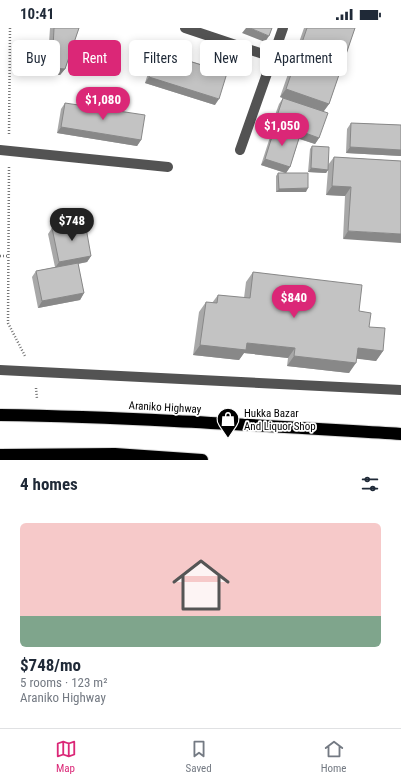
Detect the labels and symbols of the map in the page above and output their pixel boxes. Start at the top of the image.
pin: $1,080 [70,87,136,121]
pin: $1,050 [249,113,315,147]
pin: $748 [48,208,96,242]
pin: $840 [270,285,318,319]
street label: Araniko Highway [128,399,202,416]
shop icon: Hukka Bazar And Liquor Shop [215,406,241,439]
place label: Hukka Bazar And Liquor Shop [244,407,316,433]

